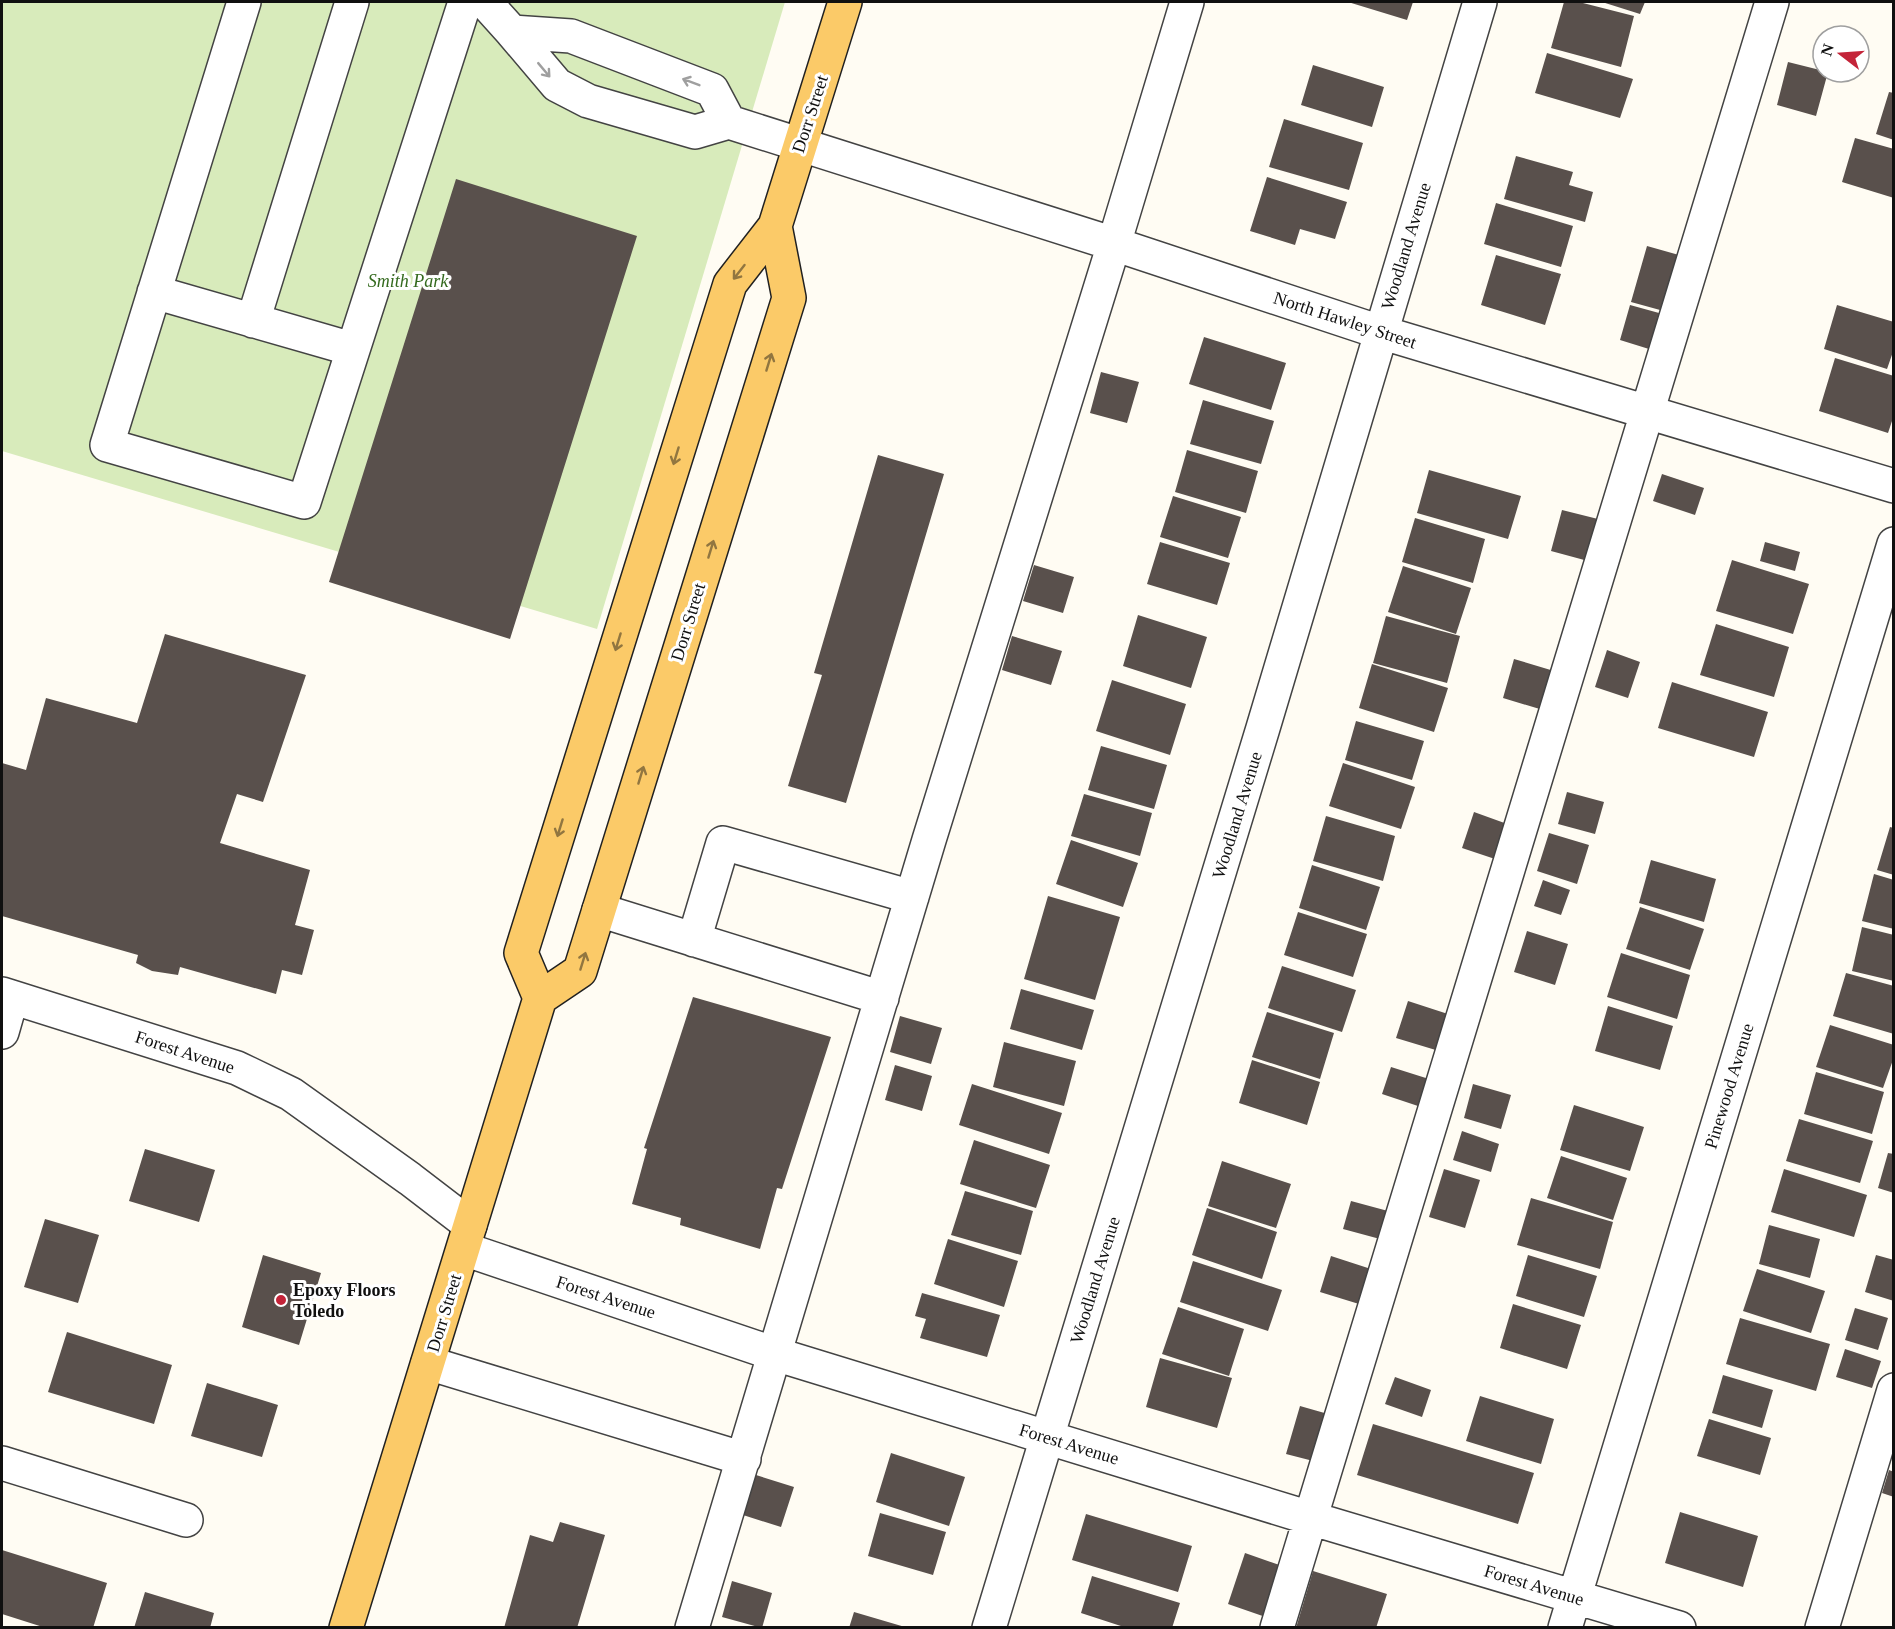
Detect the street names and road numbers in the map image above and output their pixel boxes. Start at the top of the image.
street label: Dorr Street [788,73,832,155]
street label: Woodland Avenue [1377,180,1435,312]
street label: North Hawley Street [1271,287,1419,353]
street label: Dorr Street [667,581,709,663]
street label: Woodland Avenue [1208,749,1266,881]
street label: Pinewood Avenue [1700,1021,1758,1151]
street label: Forest Avenue [133,1027,237,1077]
street label: Woodland Avenue [1066,1214,1124,1346]
street label: Dorr Street [423,1272,465,1354]
street label: Forest Avenue [554,1272,658,1322]
street label: Forest Avenue [1017,1419,1121,1469]
street label: Forest Avenue [1482,1560,1586,1610]

